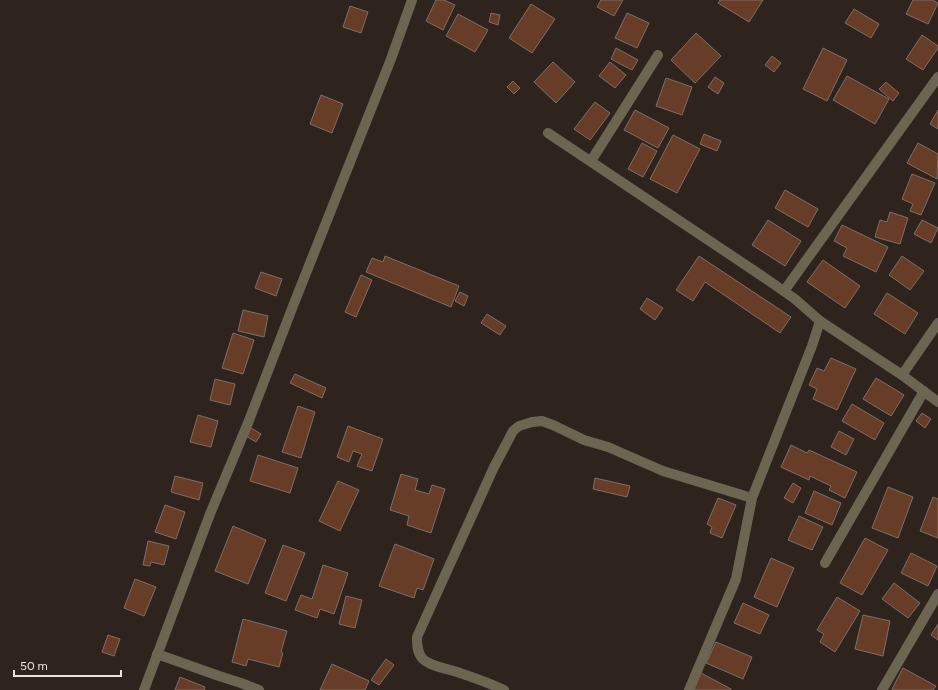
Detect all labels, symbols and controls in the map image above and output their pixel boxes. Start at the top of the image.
scale bar [14,652,121,678]
text: 50 m [20,659,48,673]

